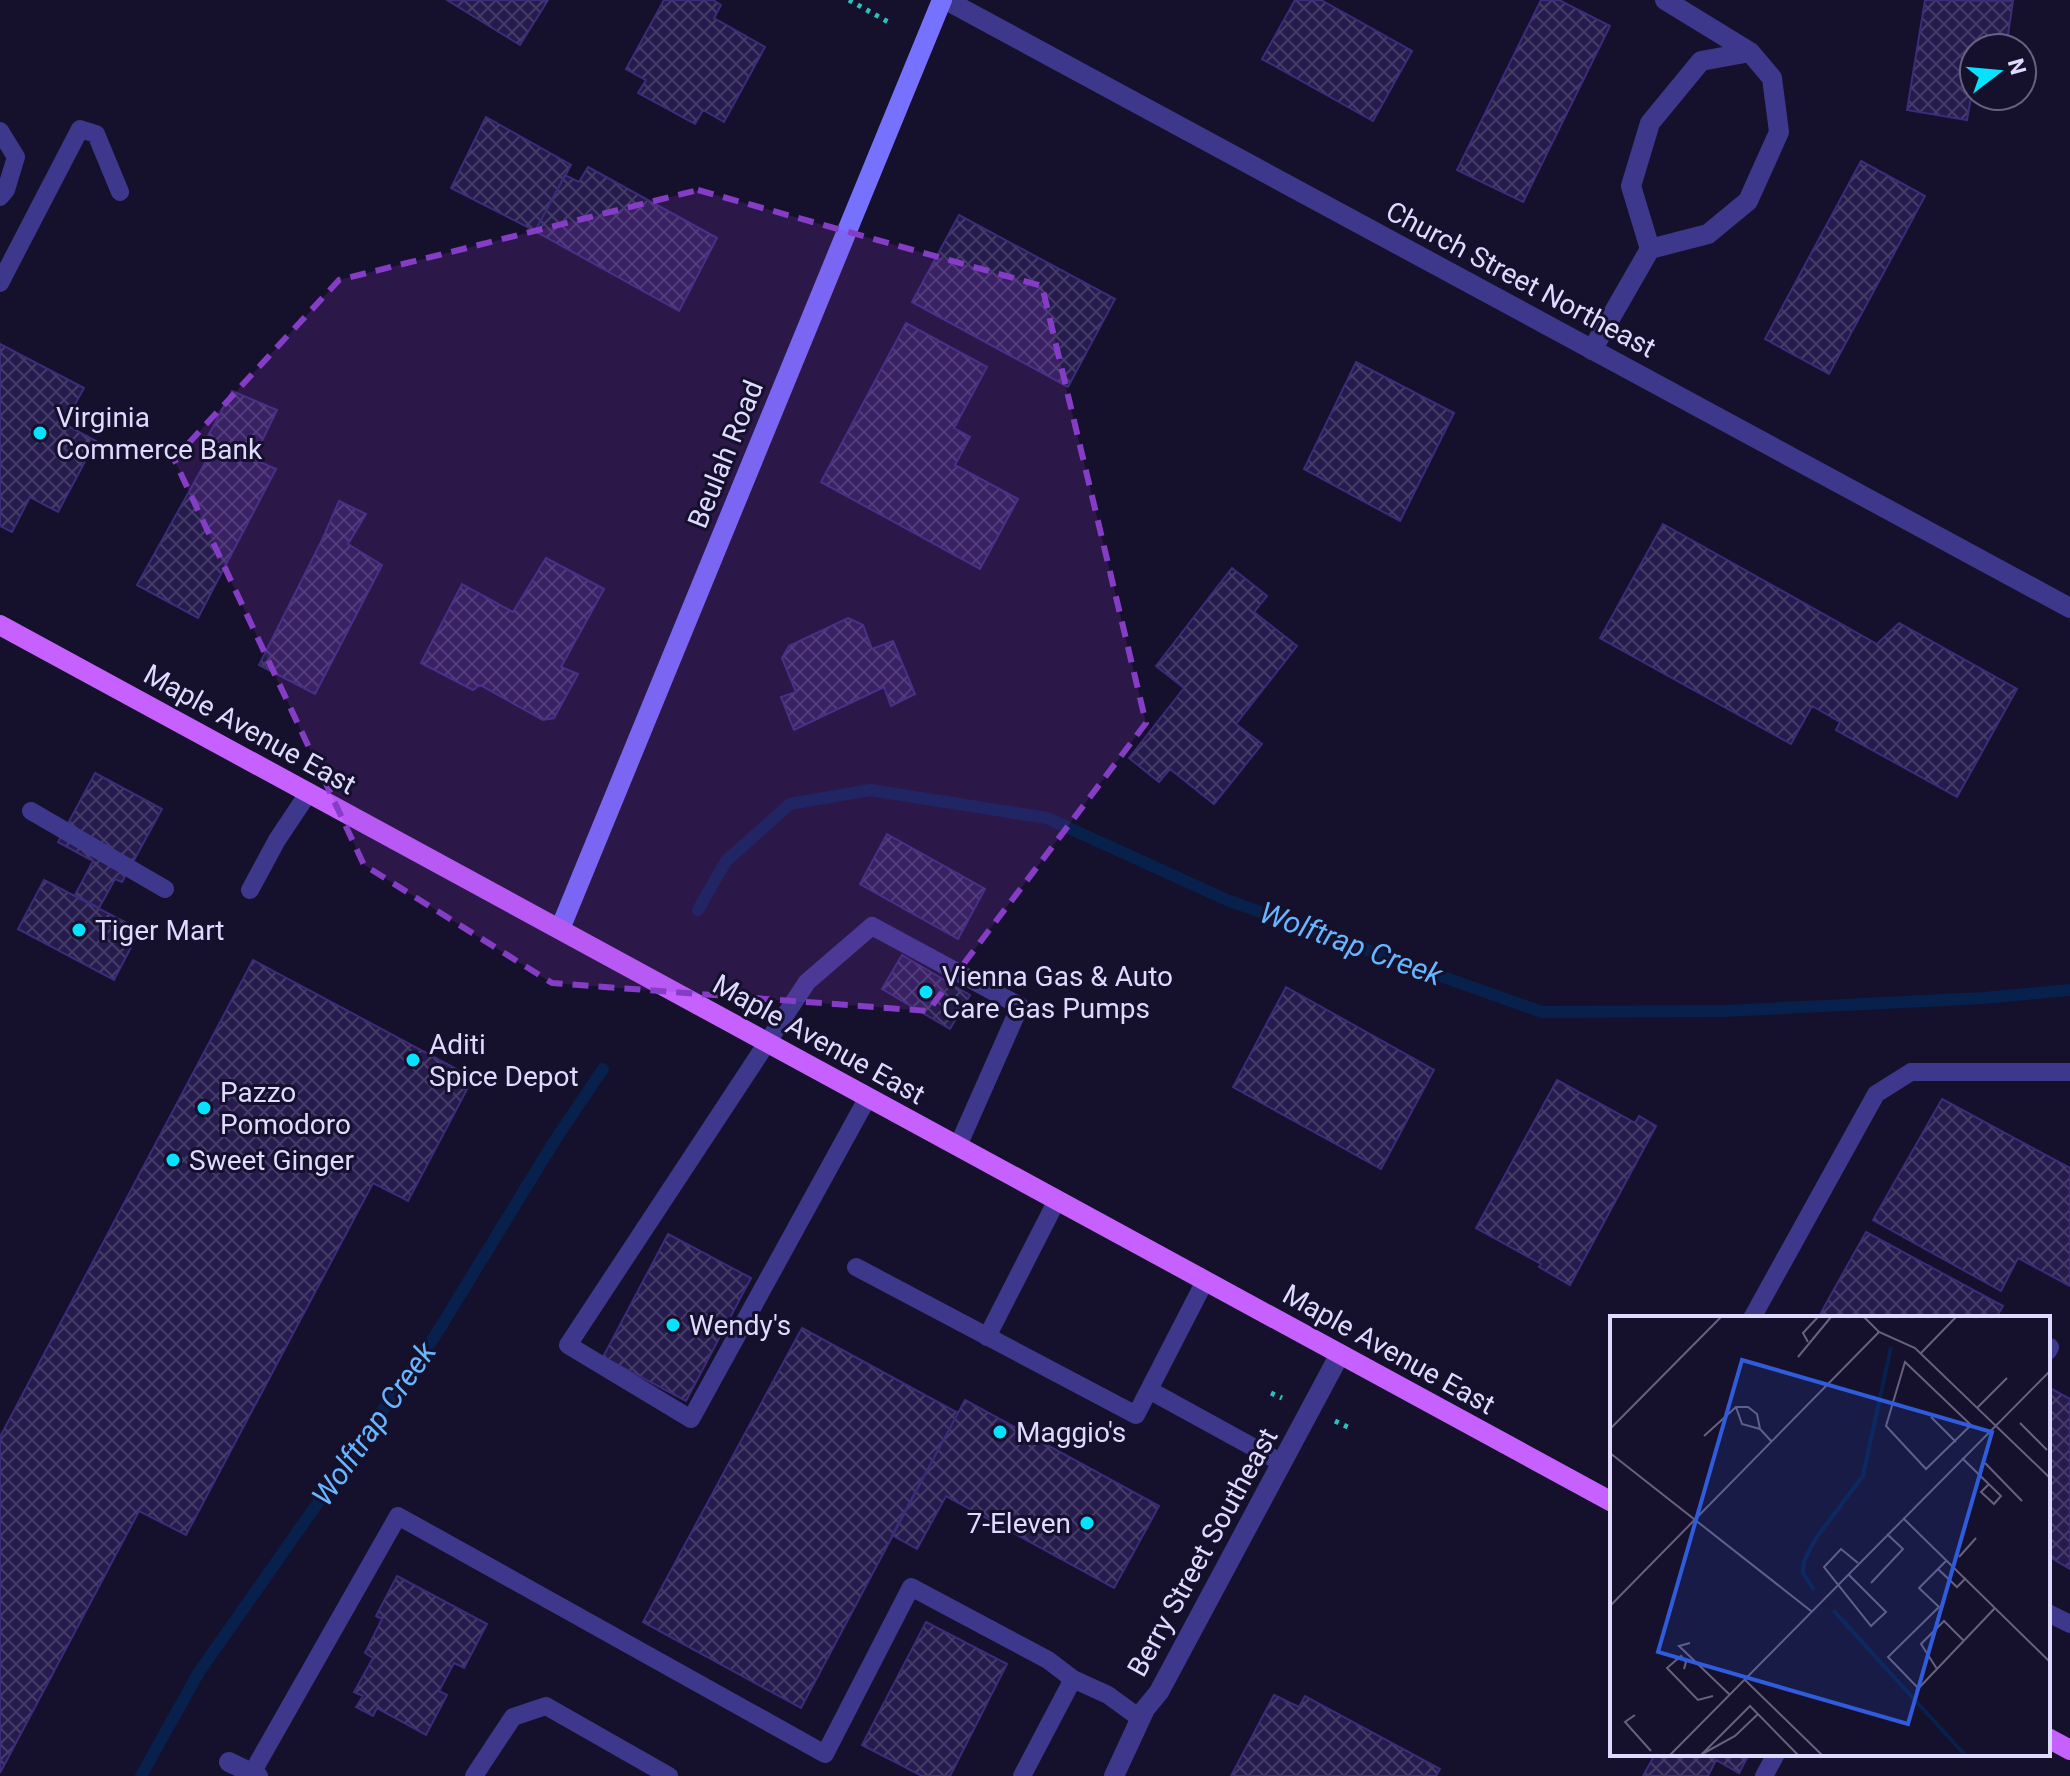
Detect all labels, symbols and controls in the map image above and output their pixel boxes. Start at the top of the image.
north arrow [1958,32,2038,112]
text: N [2003,56,2031,78]
street label: Church Street Northeast [1380,194,1661,365]
street label: Beulah Road [681,376,770,533]
place label: Virginia Commerce Bank [56,401,263,466]
marker: Virginia Commerce Bank [31,424,49,442]
street label: Maple Avenue East [138,657,362,801]
water label: Wolftrap Creek [1255,894,1448,993]
place label: Tiger Mart [95,914,225,947]
marker: Tiger Mart [70,921,88,939]
place label: Vienna Gas & Auto Care Gas Pumps [942,960,1173,1025]
street label: Maple Avenue East [707,967,931,1111]
marker: Vienna Gas & Auto Care Gas Pumps [917,983,935,1001]
place label: Aditi Spice Depot [429,1028,579,1093]
marker: Aditi Spice Depot [404,1051,422,1069]
place label: Pazzo Pomodoro [220,1076,351,1141]
marker: Pazzo Pomodoro [195,1099,213,1117]
place label: Sweet Ginger [189,1144,354,1177]
marker: Sweet Ginger [164,1151,182,1169]
street label: Maple Avenue East [1277,1277,1501,1421]
place label: Wendy's [689,1309,791,1342]
marker: Wendy's [664,1316,682,1334]
inset map [1610,1316,2050,1756]
water label: Wolftrap Creek [304,1334,444,1512]
place label: Maggio's [1016,1416,1126,1449]
street label: Berry Street Southeast [1120,1422,1284,1682]
marker: Maggio's [991,1423,1009,1441]
place label: 7-Eleven [966,1507,1071,1540]
marker: 7-Eleven [1078,1514,1096,1532]

